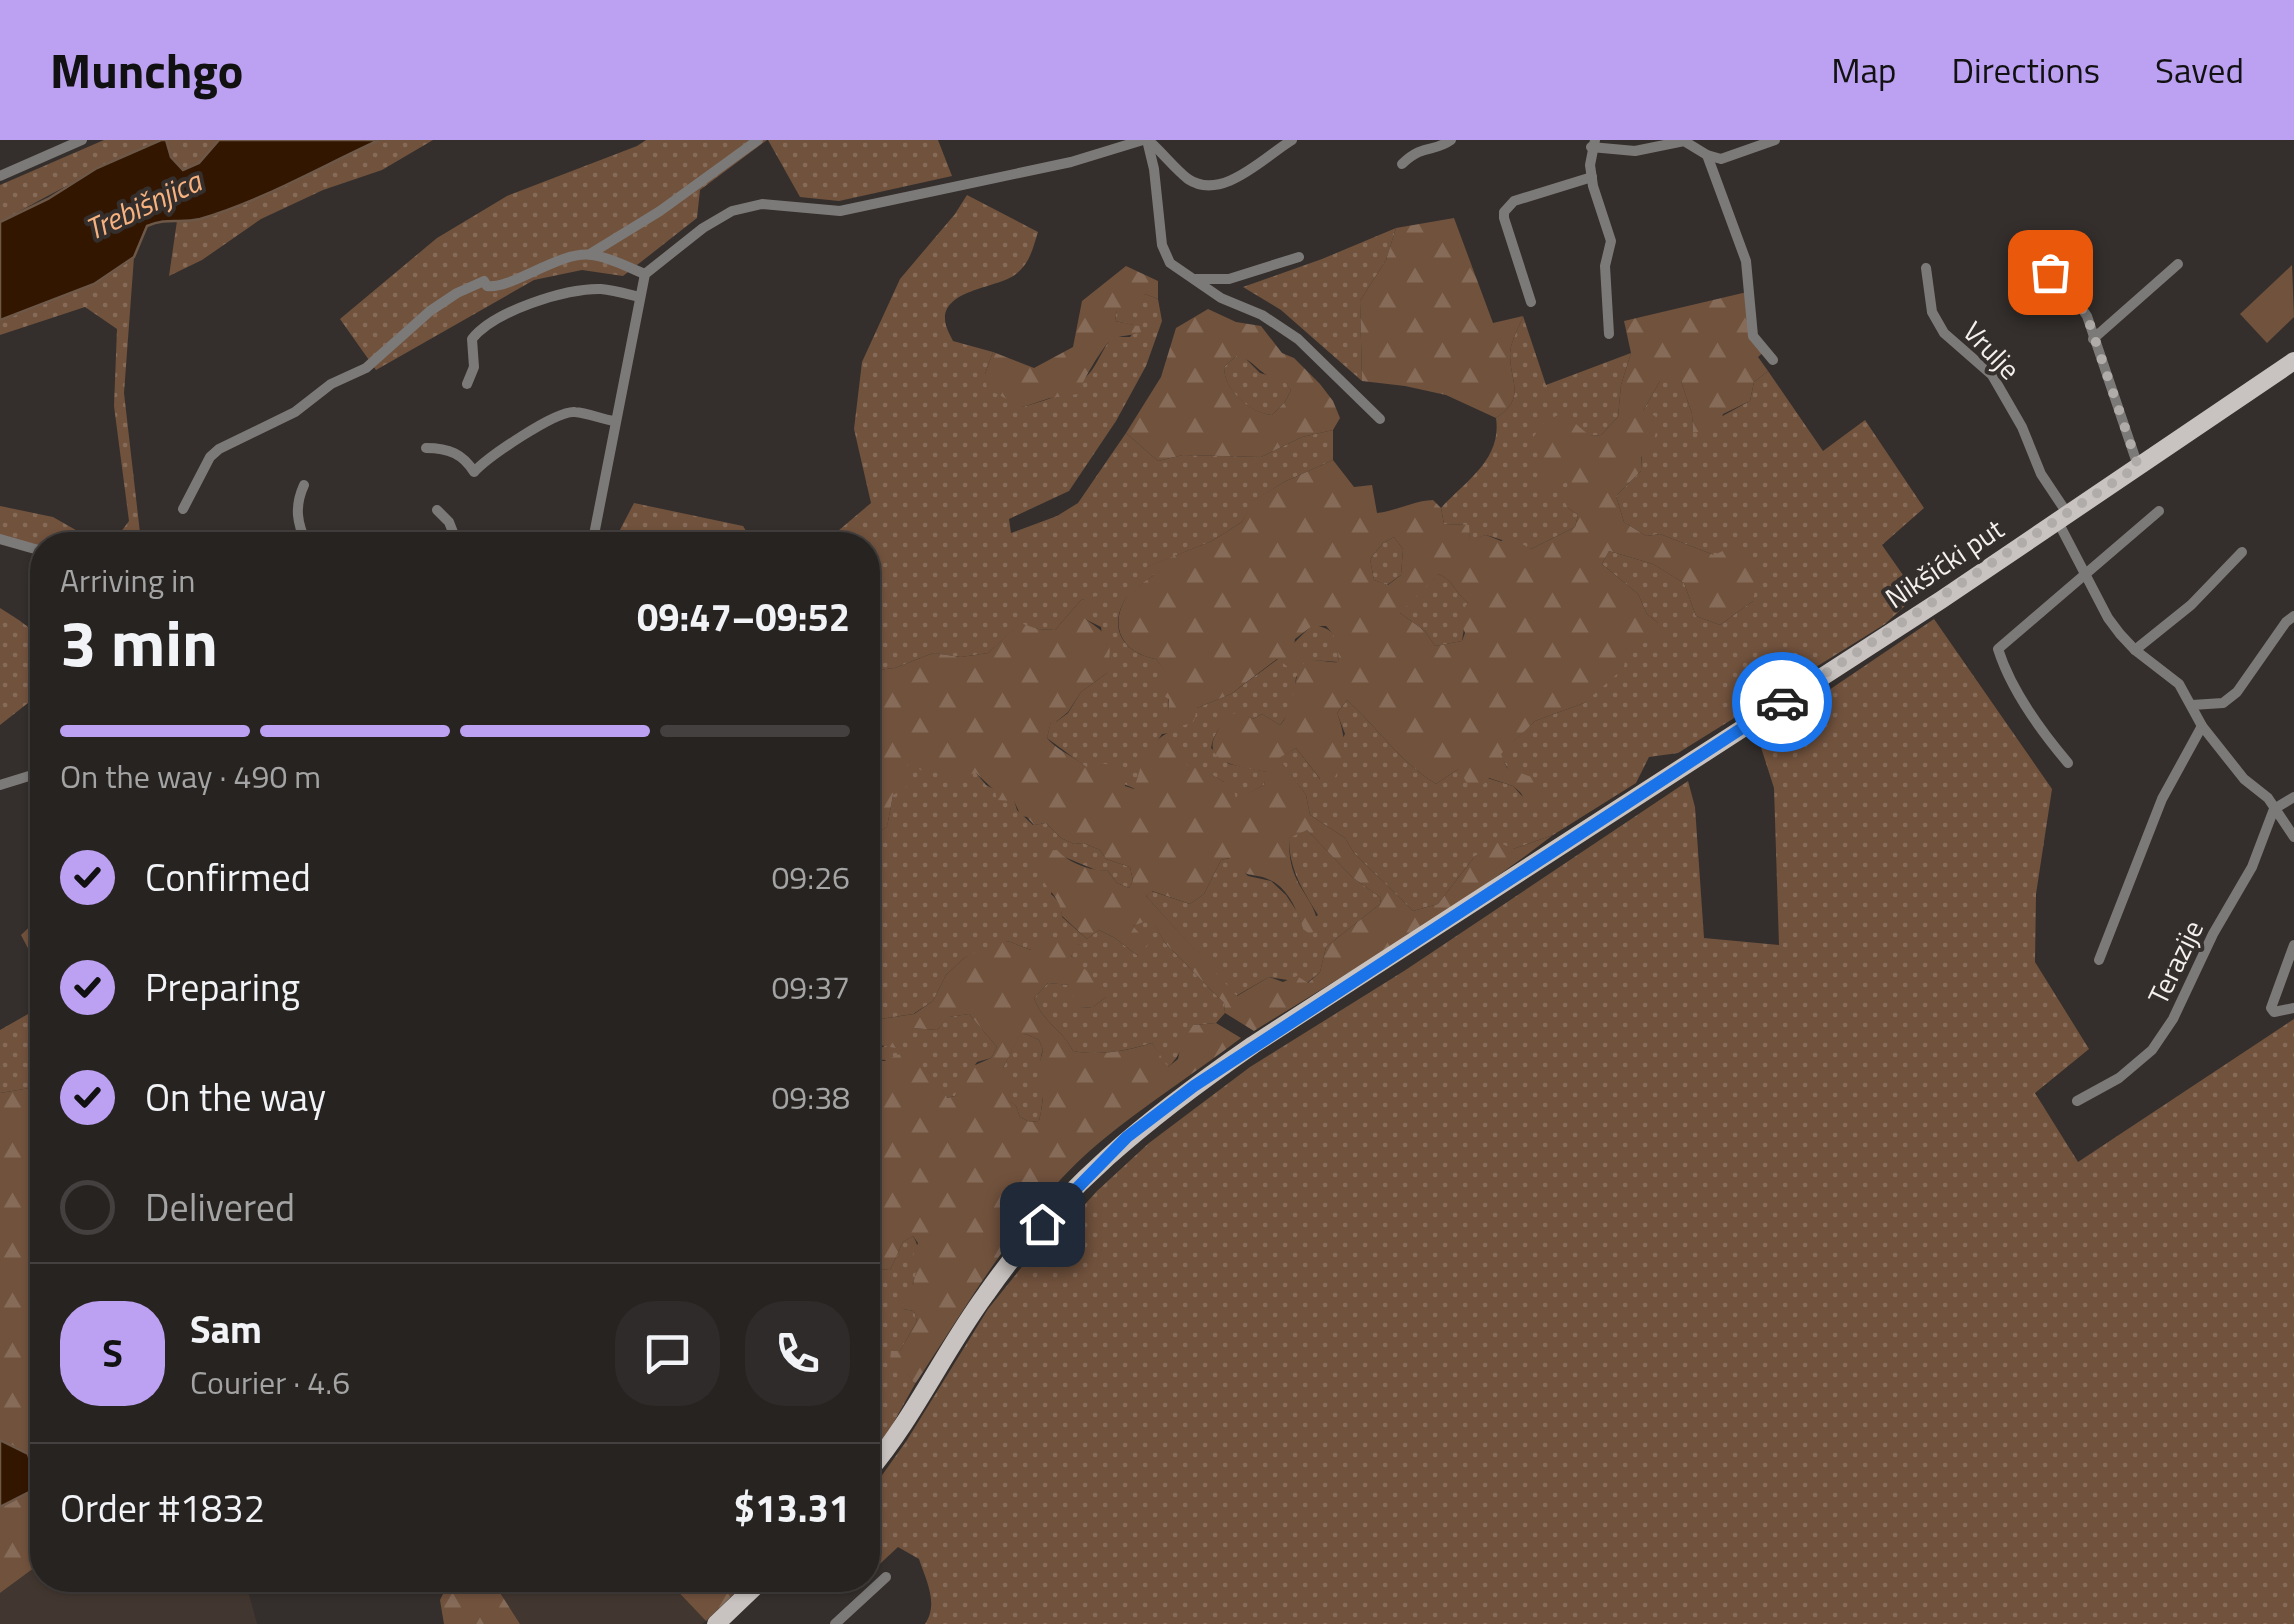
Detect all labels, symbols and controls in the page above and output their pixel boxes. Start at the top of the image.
text: Munchgo [50,34,243,107]
text: Map [1831,43,1897,97]
text: Directions [1952,43,2100,97]
text: Saved [2155,43,2244,97]
water label: Trebišnjica [77,157,210,252]
pin [2008,230,2093,315]
icon: bag [2023,245,2078,300]
street label: Vrulje [1953,311,2031,389]
street label: Nikšićki put [1876,507,2012,619]
text: Arriving in [60,556,196,604]
text: 09:47–09:52 [637,588,850,646]
text: 3 min [60,592,218,691]
courier [1732,652,1832,752]
icon: car [1755,675,1810,730]
text: On the way · 490 m [60,752,321,800]
text: Confirmed [145,848,311,906]
icon: check [60,850,115,905]
text: 09:26 [771,853,850,901]
street label: Terazije [2136,912,2214,1012]
text: Preparing [145,958,300,1016]
icon: check [60,960,115,1015]
text: 09:37 [771,963,850,1011]
text: On the way [145,1068,326,1126]
icon: check [60,1070,115,1125]
text: 09:38 [771,1073,850,1121]
text: Delivered [145,1178,295,1236]
pin [1000,1182,1085,1267]
icon: home [1015,1197,1070,1252]
text: Sam [190,1300,262,1358]
button: chat [615,1301,720,1406]
button: phone [745,1301,850,1406]
text: S [102,1324,123,1382]
text: Courier · 4.6 [190,1358,350,1406]
text: Order #1832 [60,1479,265,1537]
text: $13.31 [734,1479,850,1537]

